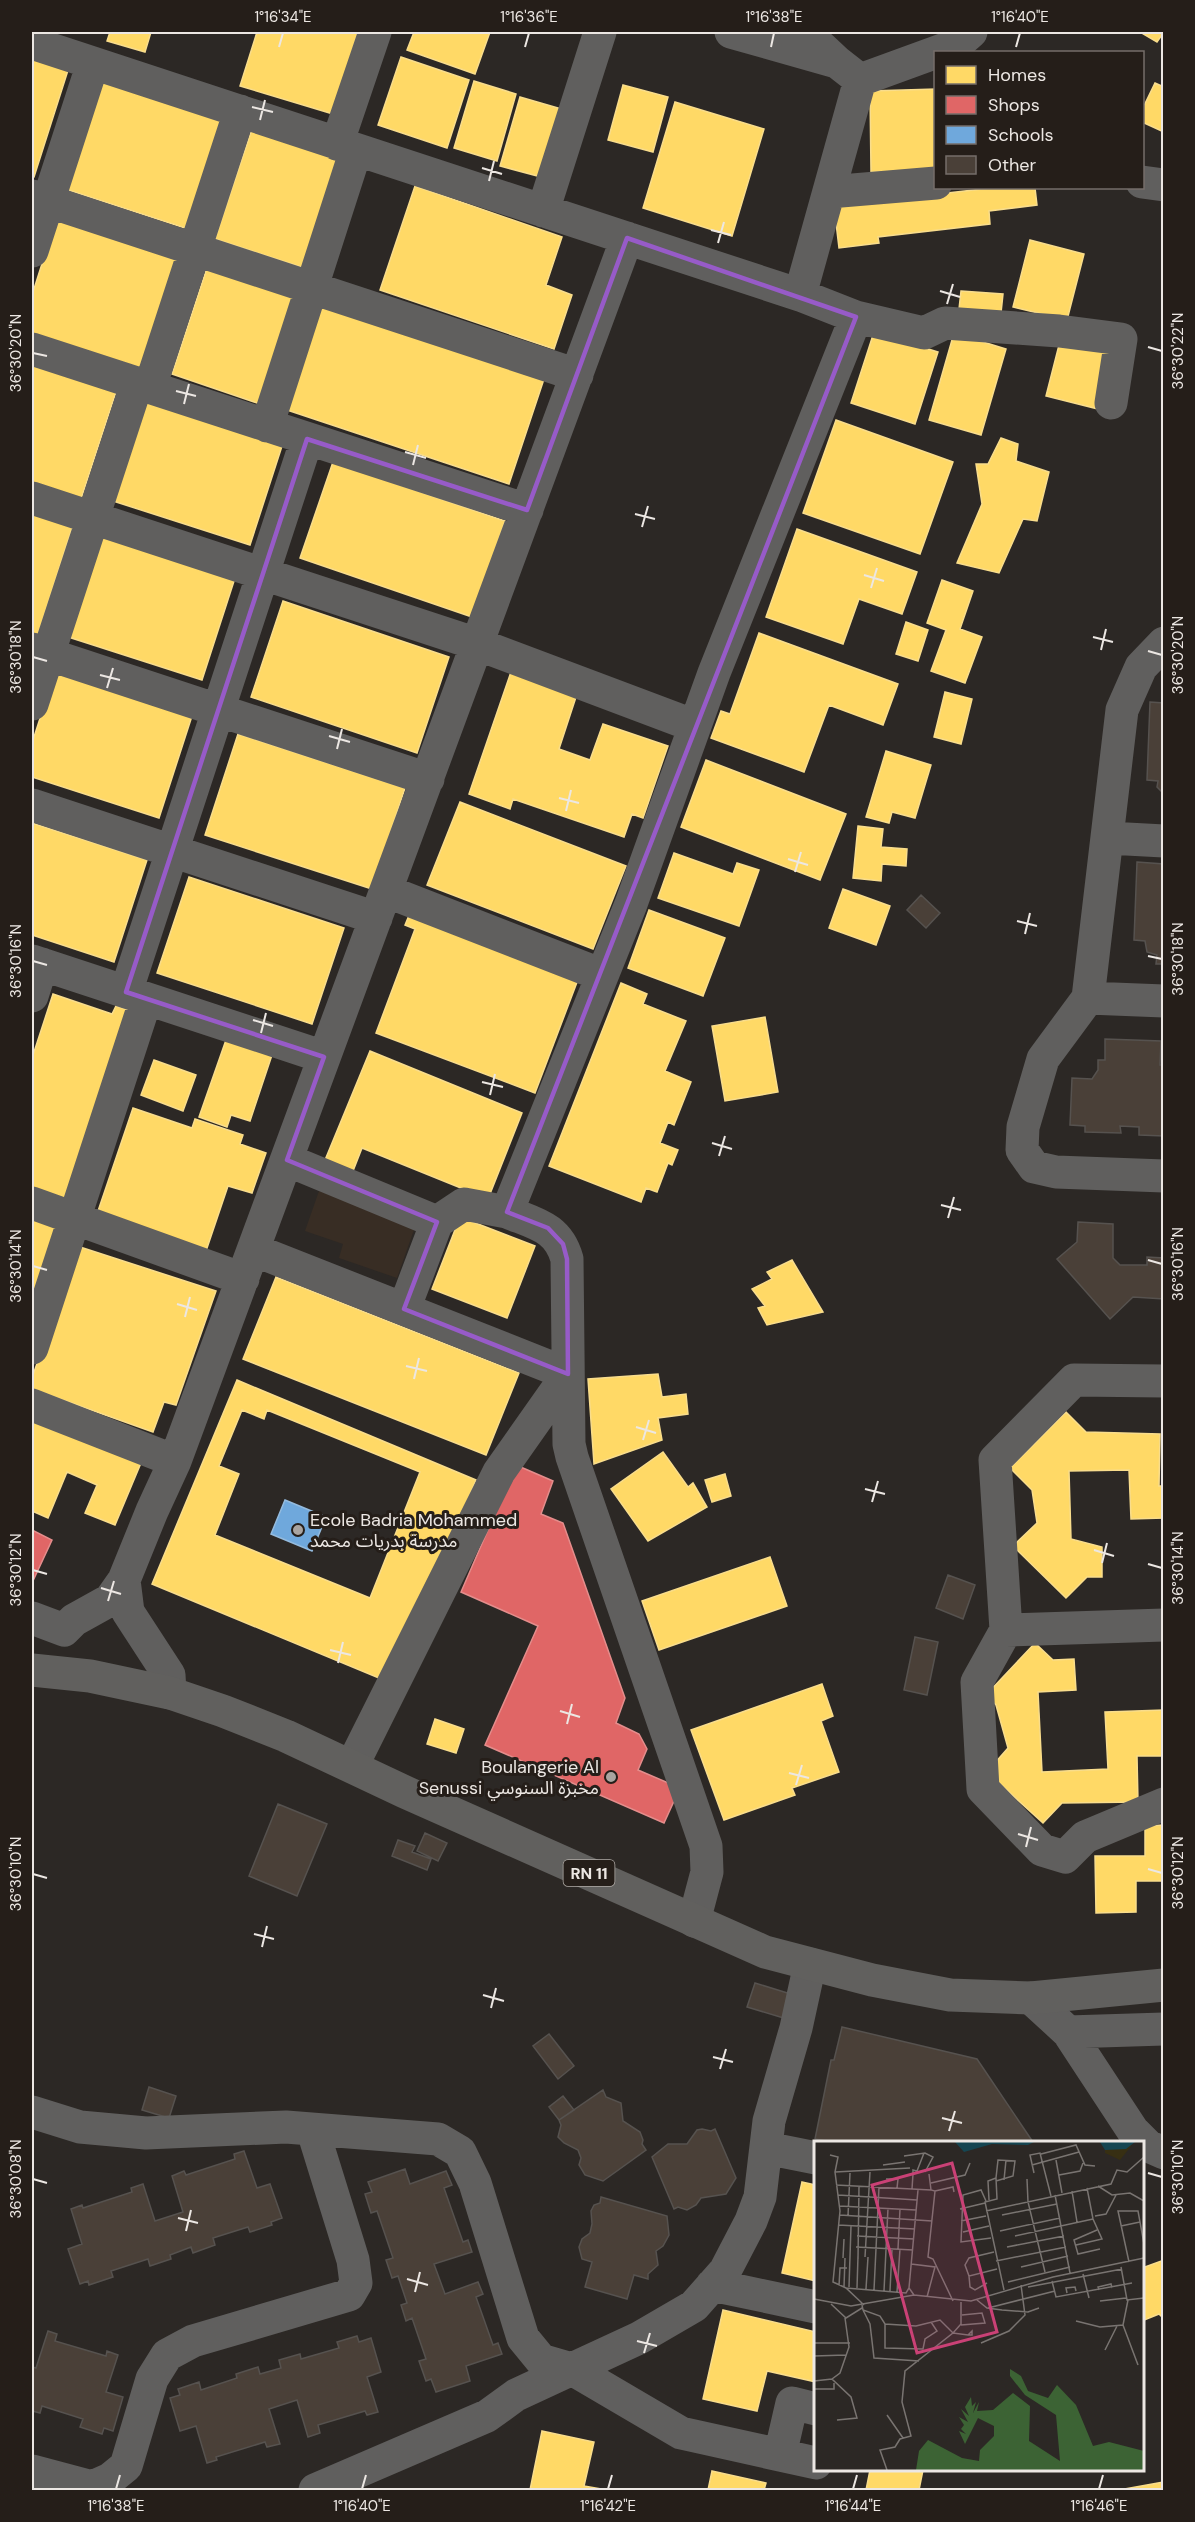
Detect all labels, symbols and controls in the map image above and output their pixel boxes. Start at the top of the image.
text: 1°16'34"E [254,7,312,27]
text: 1°16'36"E [500,7,558,27]
text: 1°16'38"E [745,7,803,27]
text: 1°16'40"E [991,7,1049,27]
legend [934,51,1144,189]
text: Homes [988,63,1046,87]
text: Shops [988,93,1040,117]
text: Schools [988,123,1053,147]
text: Other [988,153,1037,177]
text: 36°30'22"N [1168,313,1188,389]
text: 36°30'20"N [6,314,26,392]
text: 36°30'20"N [1168,616,1188,694]
text: 36°30'18"N [6,620,26,694]
text: 36°30'18"N [1168,922,1188,996]
text: 36°30'16"N [6,924,26,998]
text: 36°30'16"N [1168,1227,1188,1301]
text: 36°30'14"N [6,1229,26,1303]
place label: Ecole Badria Mohammed مدرسة بدريات محمد [310,1508,517,1553]
marker: Ecole Badria Mohammed مدرسة بدريات محمد [291,1523,305,1537]
text: 36°30'14"N [1168,1531,1188,1605]
text: 36°30'12"N [6,1534,26,1607]
place label: Boulangerie Al Senussi مخبزة السنوسي [419,1755,599,1801]
marker: Boulangerie Al Senussi مخبزة السنوسي [604,1770,618,1784]
text: 36°30'10"N [6,1837,26,1911]
text: 36°30'12"N [1168,1837,1188,1910]
road number: RN 11 [564,1860,614,1886]
text: 36°30'08"N [6,2139,26,2219]
text: 36°30'10"N [1168,2140,1188,2214]
inset map [814,2141,1144,2471]
text: 1°16'38"E [87,2496,145,2516]
text: 1°16'40"E [333,2496,391,2516]
text: 1°16'42"E [580,2496,636,2516]
text: 1°16'44"E [825,2496,881,2516]
text: 1°16'46"E [1071,2496,1127,2516]

